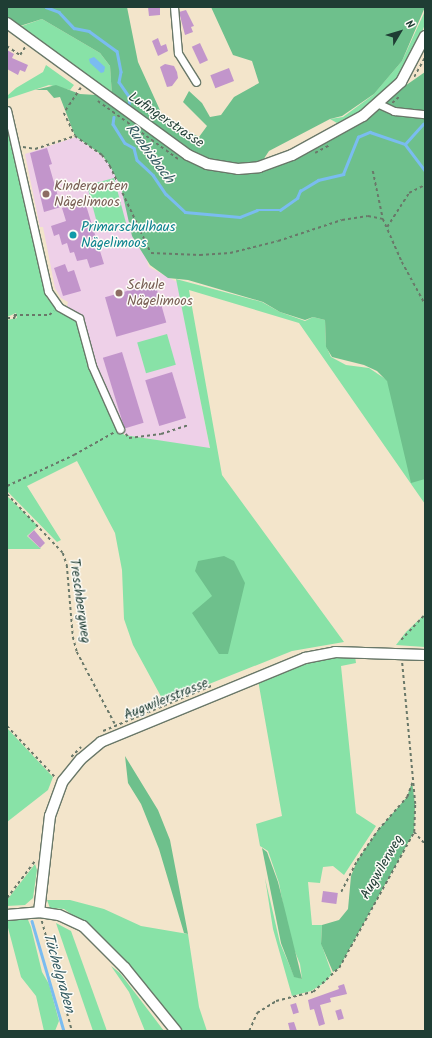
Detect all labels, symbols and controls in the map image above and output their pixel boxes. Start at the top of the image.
north arrow [380,12,420,52]
text: N [400,16,419,33]
street label: Lufingerstrasse [125,89,207,151]
water label: Ruebisbach [121,121,177,187]
place label: Kindergarten Nägelimoos [54,178,128,210]
marker: Kindergarten Nägelimoos [41,189,51,199]
place label: Primarschulhaus Nägelimoos [81,219,176,252]
marker: Primarschulhaus Nägelimoos [68,230,78,240]
place label: Schule Nägelimoos [127,277,193,310]
marker: Schule Nägelimoos [114,288,124,298]
street label: Treschbergweg [66,558,94,644]
street label: Augwilerstrasse [121,674,211,724]
street label: Augwilerweg [357,832,407,902]
water label: Tüchelgraben [38,931,78,1015]

